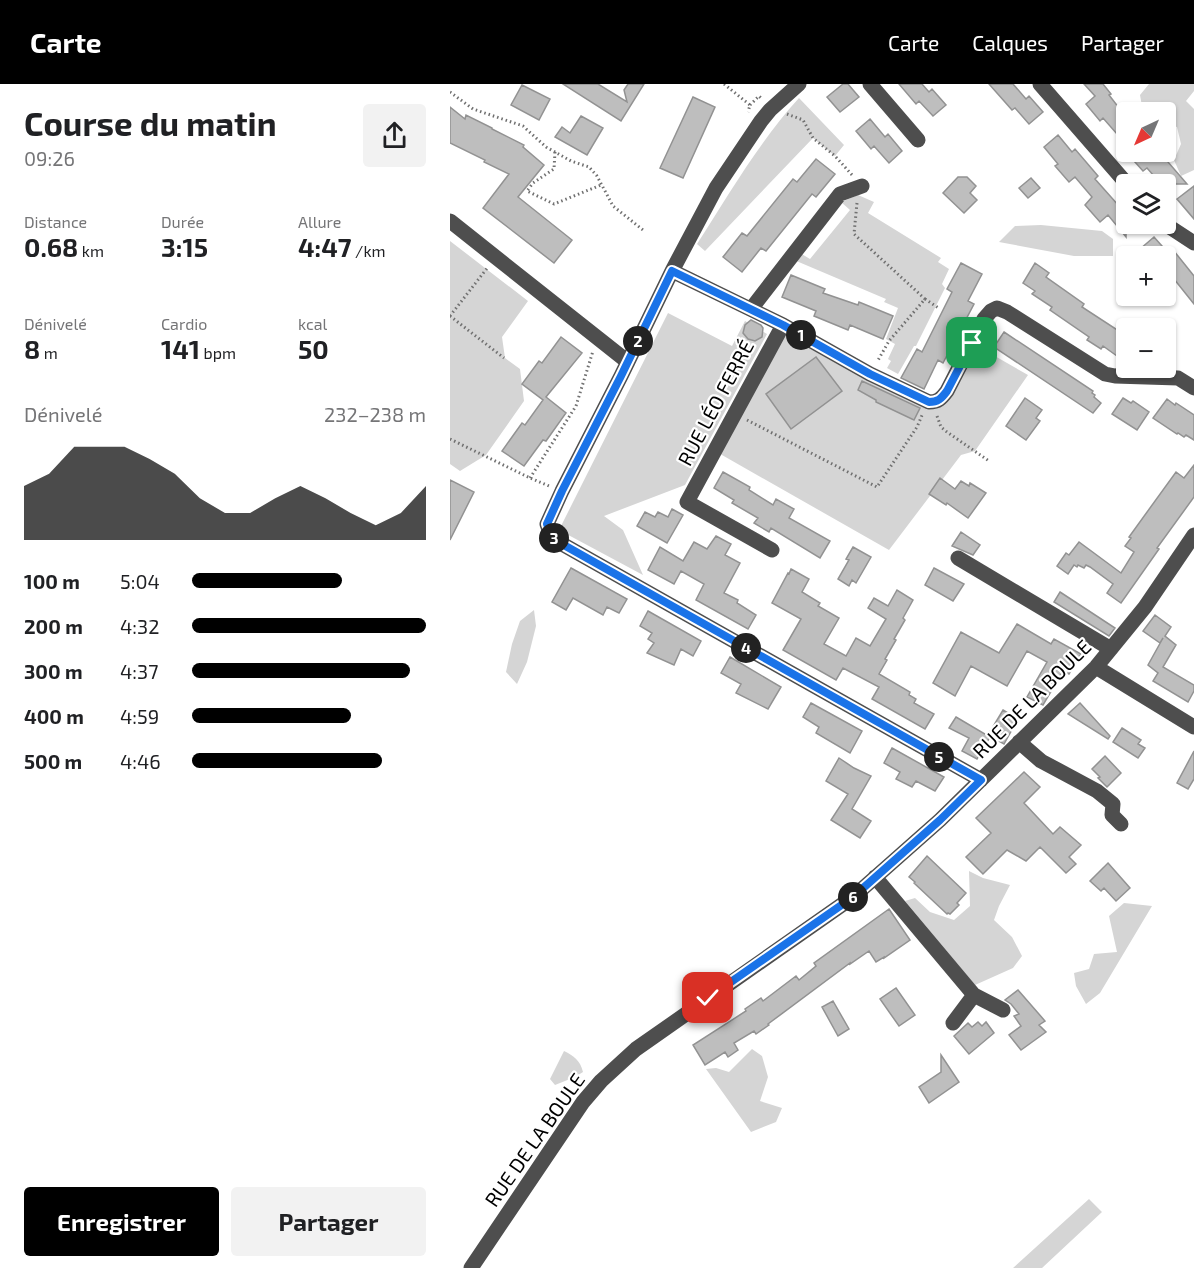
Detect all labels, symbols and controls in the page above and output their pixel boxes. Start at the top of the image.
text: Carte [30,25,102,59]
text: Carte [888,30,939,55]
text: Calques [972,30,1048,55]
text: Partager [1081,30,1164,55]
north arrow [1116,102,1176,162]
map controls [1116,102,1176,378]
text: Course du matin [24,103,277,143]
button: share [363,104,426,167]
text: 09:26 [24,146,75,170]
button: layers [1116,174,1176,234]
text: Distance [24,212,87,231]
text: Durée [161,212,204,231]
text: Allure [298,212,341,231]
text: 0.68 [24,231,78,262]
text: 3:15 [161,231,208,262]
text: 4:47 [298,231,352,262]
text: km [78,241,104,260]
text: /km [352,241,386,260]
button: + [1116,246,1176,306]
text: Dénivelé [24,314,87,333]
text: Cardio [161,314,207,333]
text: kcal [298,314,327,333]
pin [946,317,997,368]
button: − [1116,318,1176,378]
pin: 1 [786,320,816,350]
text: 1 [798,325,804,344]
pin: 2 [623,326,653,356]
icon: arrive [955,326,988,359]
text: 2 [633,331,643,350]
text: 8 [24,333,40,364]
text: 141 [161,333,200,364]
text: 50 [298,333,329,364]
street label: RUE LÉO FERRÉ [672,336,758,469]
text: m [40,343,58,362]
text: bpm [200,343,236,362]
text: Dénivelé [24,402,103,426]
text: 232–238 m [324,402,426,426]
pin: 3 [539,523,569,553]
text: 3 [549,528,559,547]
text: 100 m [24,569,80,593]
text: 5:04 [120,569,160,593]
text: 200 m [24,614,83,638]
text: 4:32 [120,614,159,638]
pin: 4 [731,633,761,663]
street label: RUE DE LA BOULE [967,634,1095,762]
text: 4 [741,638,751,657]
text: 300 m [24,659,83,683]
text: 4:37 [120,659,158,683]
text: 400 m [24,704,84,728]
text: 4:59 [120,704,159,728]
pin: 5 [924,742,954,772]
text: 5 [935,747,943,766]
text: 500 m [24,749,82,773]
text: 4:46 [120,749,161,773]
pin: 6 [838,882,868,912]
text: 6 [848,887,858,906]
pin [682,972,733,1023]
icon: check [691,981,724,1014]
street label: RUE DE LA BOULE [479,1068,589,1211]
button: Enregistrer [24,1187,219,1256]
button: Partager [231,1187,426,1256]

